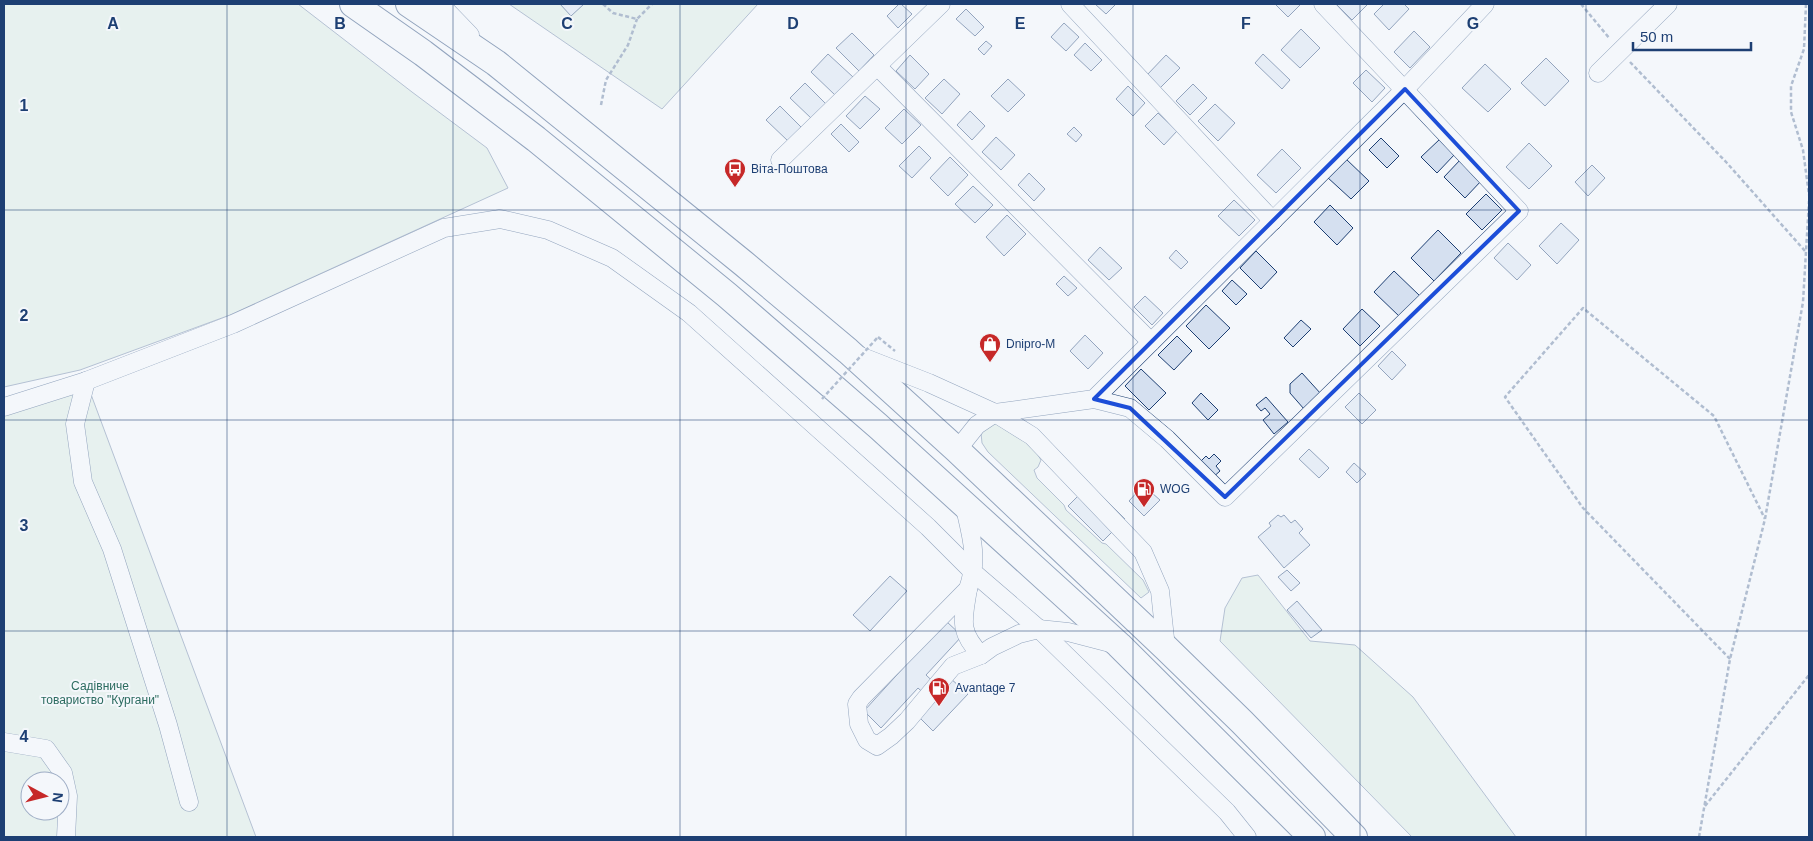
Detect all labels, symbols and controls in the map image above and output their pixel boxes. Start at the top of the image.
text: A [107,15,119,32]
text: B [334,15,346,32]
text: C [561,15,573,32]
text: D [787,15,799,32]
text: E [1015,15,1026,32]
text: F [1241,15,1251,32]
text: G [1467,15,1479,32]
scale bar [1633,20,1750,52]
text: 50 m [1640,28,1673,45]
text: 1 [20,97,29,114]
bus stop icon: Віта-Поштова [723,157,747,188]
place label: Віта-Поштова [751,162,828,176]
text: 2 [20,307,29,324]
shop icon: Dnipro-M [978,332,1002,363]
place label: Dnipro-M [1006,337,1055,351]
fuel station icon: WOG [1132,477,1156,508]
place label: WOG [1160,482,1190,496]
text: 3 [20,517,29,534]
fuel station icon: Avantage 7 [927,676,951,707]
park label: Садівниче товариство "Кургани" [41,679,159,707]
place label: Avantage 7 [955,681,1016,695]
text: 4 [20,728,29,745]
north arrow [20,771,70,821]
text: N [49,792,66,804]

